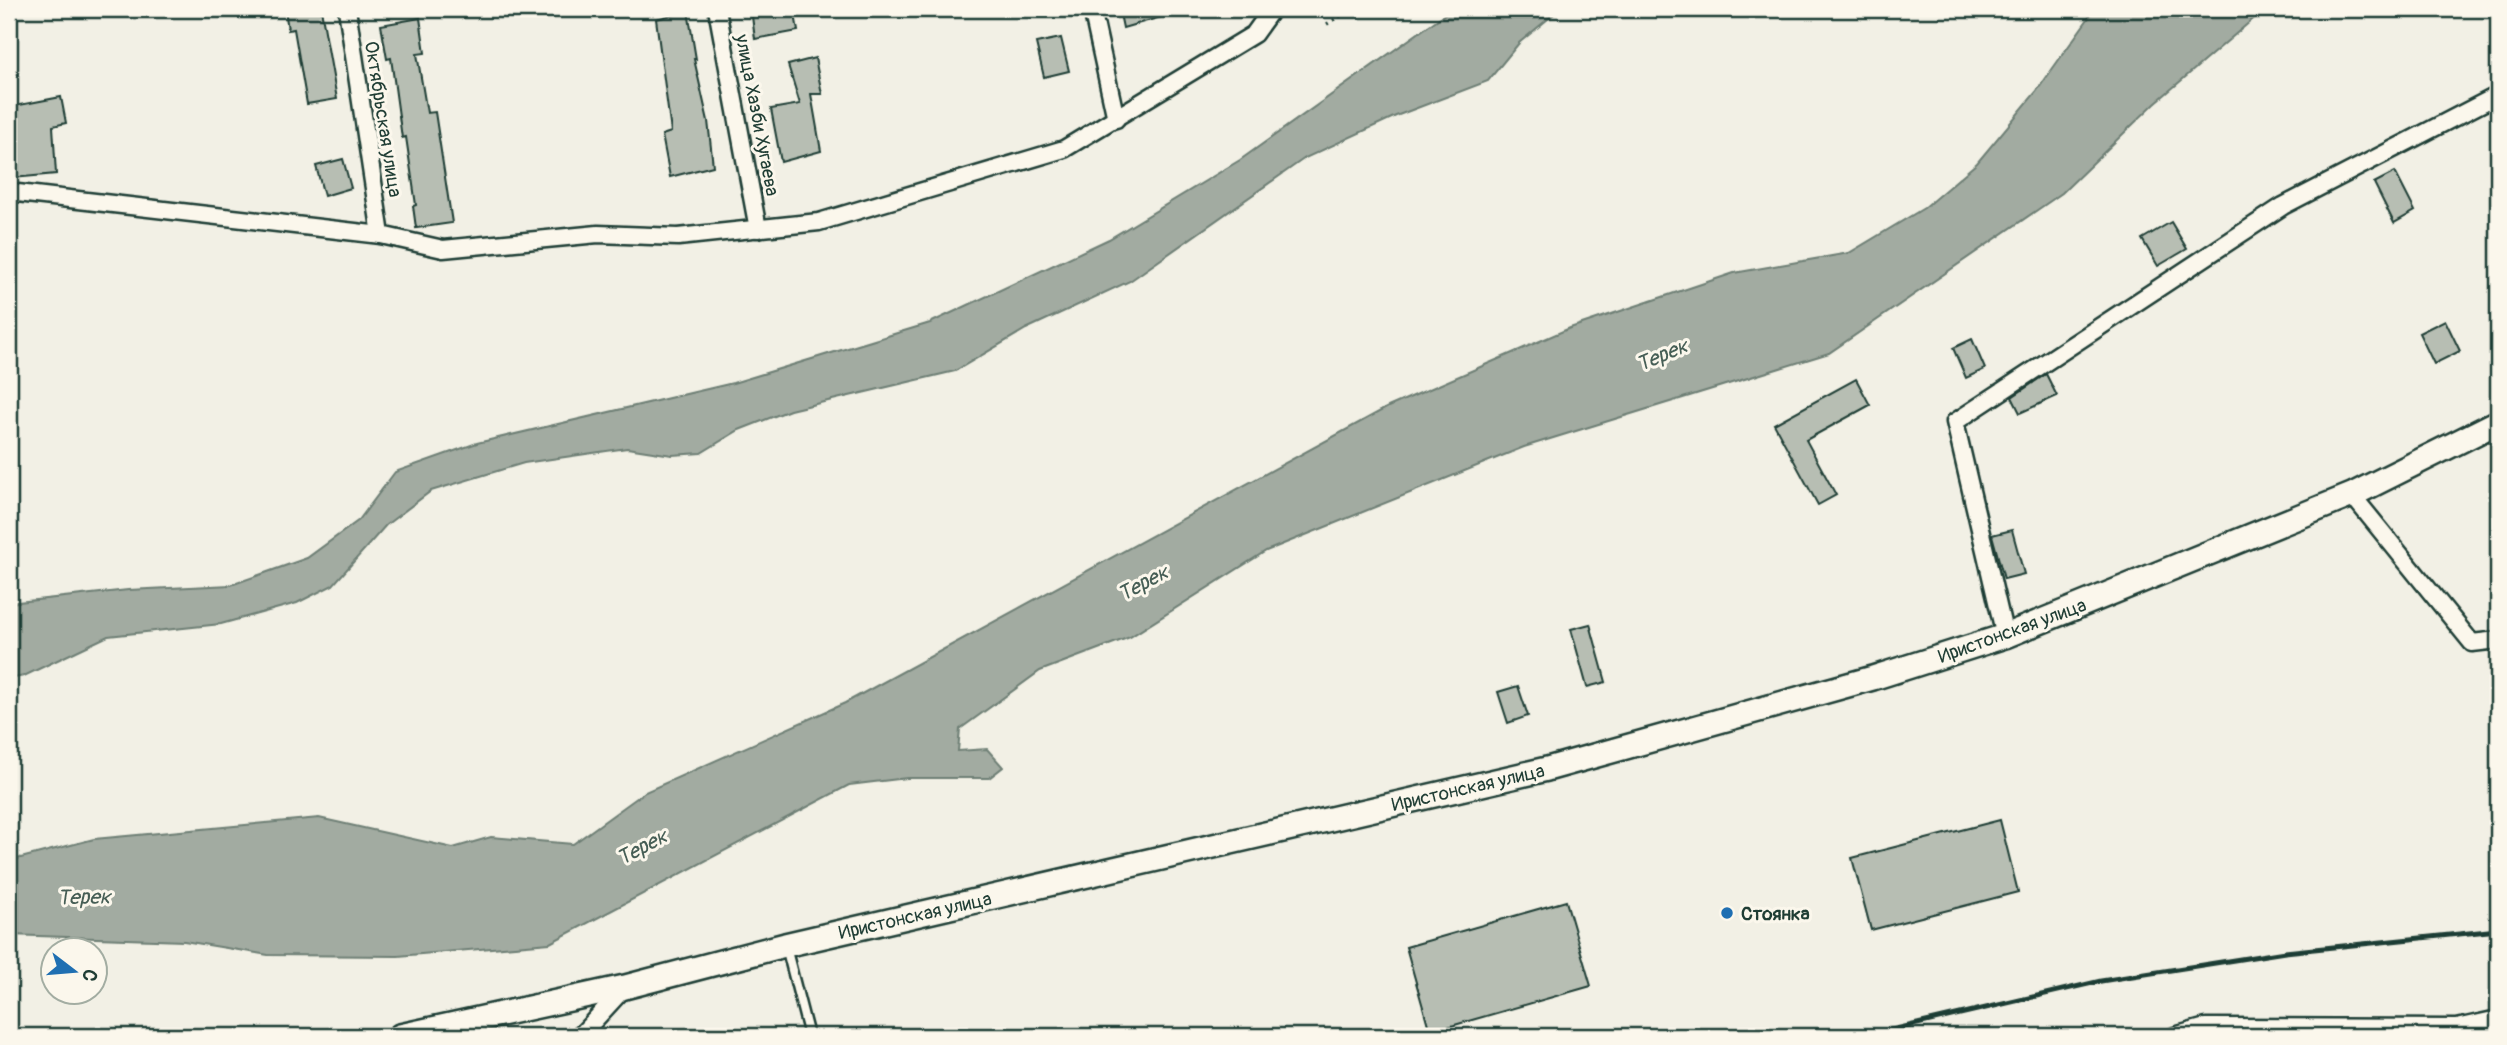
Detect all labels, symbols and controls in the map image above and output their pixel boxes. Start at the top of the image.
street label: улица Хазби Хугаева [729,31,785,198]
street label: Октябрьская улица [359,39,407,199]
water label: Терек [1632,332,1694,378]
water label: Терек [1113,558,1175,608]
street label: Иристонская улица [1935,593,2090,669]
street label: Иристонская улица [1390,759,1547,817]
water label: Терек [612,822,674,872]
water label: Терек [57,884,113,911]
street label: Иристонская улица [837,887,994,945]
place label: Стоянка [1741,902,1810,926]
marker: Стоянка [1719,905,1735,921]
north arrow [38,936,108,1006]
text: С [76,966,103,985]

